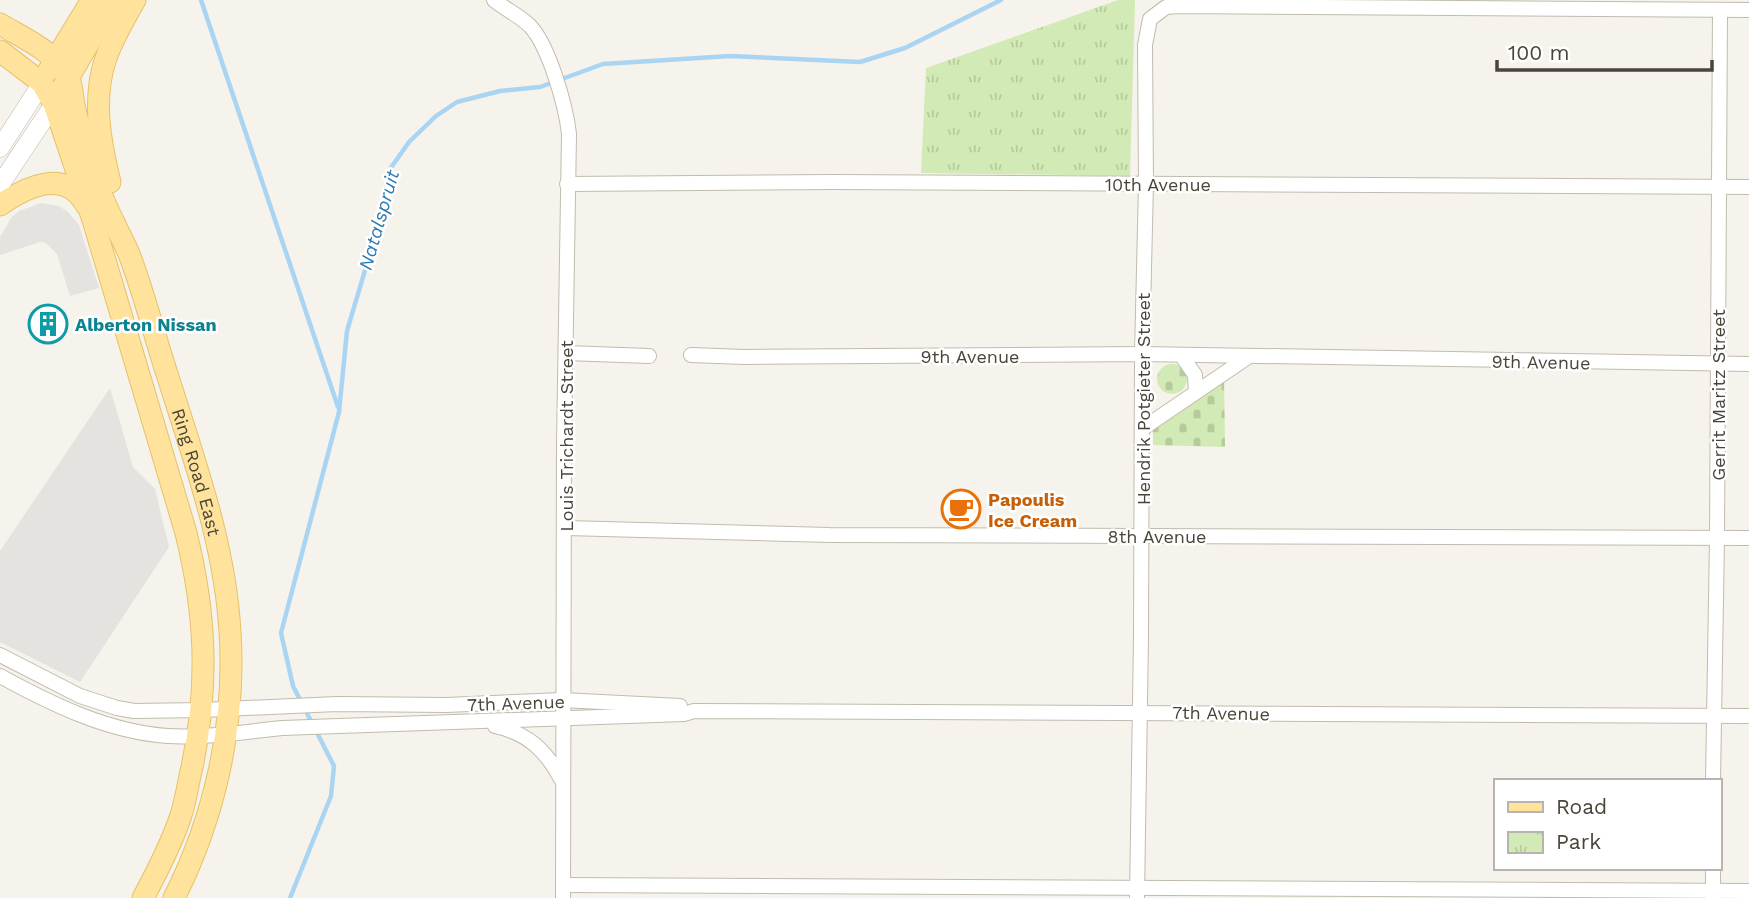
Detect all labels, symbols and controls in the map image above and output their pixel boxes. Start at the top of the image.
scale bar [1497,28,1712,72]
text: 100 m [1508,40,1570,65]
water label: Natalspruit [354,167,404,273]
street label: 10th Avenue [1105,174,1211,195]
street label: Hendrik Potgieter Street [1133,292,1154,505]
building icon: Alberton Nissan [27,303,69,345]
street label: Gerrit Maritz Street [1708,309,1729,481]
place label: Alberton Nissan [75,314,217,335]
street label: Louis Trichardt Street [556,340,577,532]
street label: 9th Avenue [921,346,1019,367]
street label: 9th Avenue [1491,351,1591,373]
street label: Ring Road East [168,405,226,538]
cafe icon: Papoulis Ice Cream [940,488,982,530]
place label: Papoulis Ice Cream [988,489,1077,531]
street label: 8th Avenue [1108,526,1206,547]
street label: 7th Avenue [467,691,565,715]
street label: 7th Avenue [1172,702,1270,724]
legend [1494,779,1721,870]
text: Road [1556,794,1607,819]
text: Park [1556,829,1601,854]

